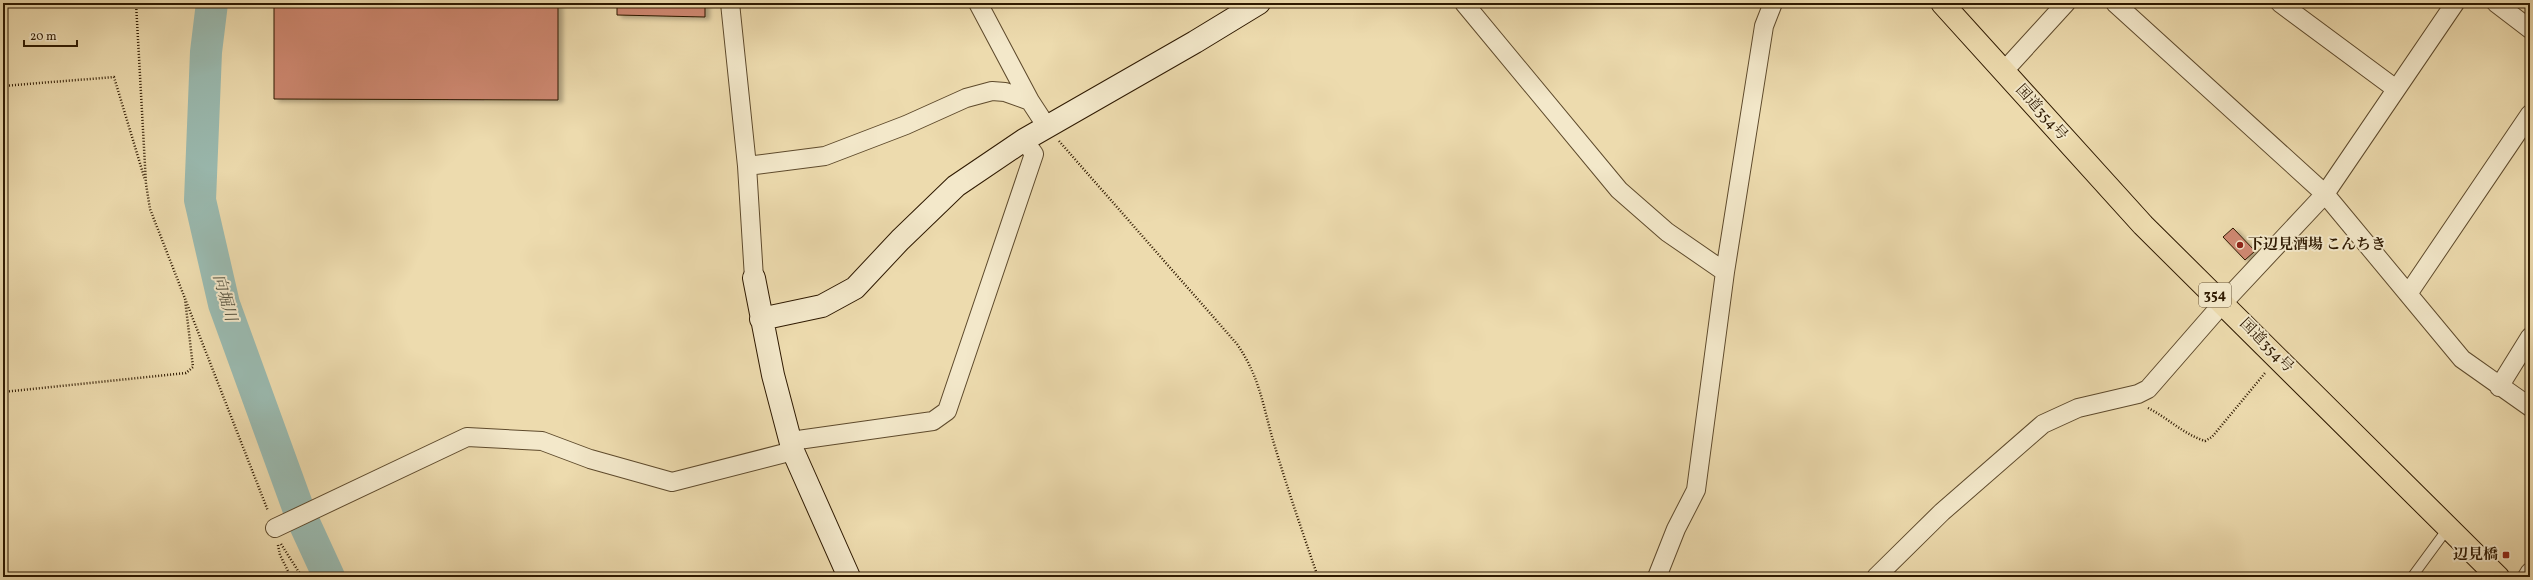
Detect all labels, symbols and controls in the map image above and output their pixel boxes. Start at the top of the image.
scale bar [24,22,77,48]
text: 20 m [30,29,57,45]
street label: 国道354号 [2010,80,2072,146]
place label: 下辺見酒場 こんちき [2248,235,2386,256]
marker: 下辺見酒場 こんちき [2235,240,2245,250]
water label: 向堀川 [207,272,242,326]
road number: 354 [2199,283,2231,307]
street label: 国道354号 [2234,314,2298,378]
place label: 辺見橋 [2453,545,2498,566]
marker: 辺見橋 [2501,550,2511,560]

